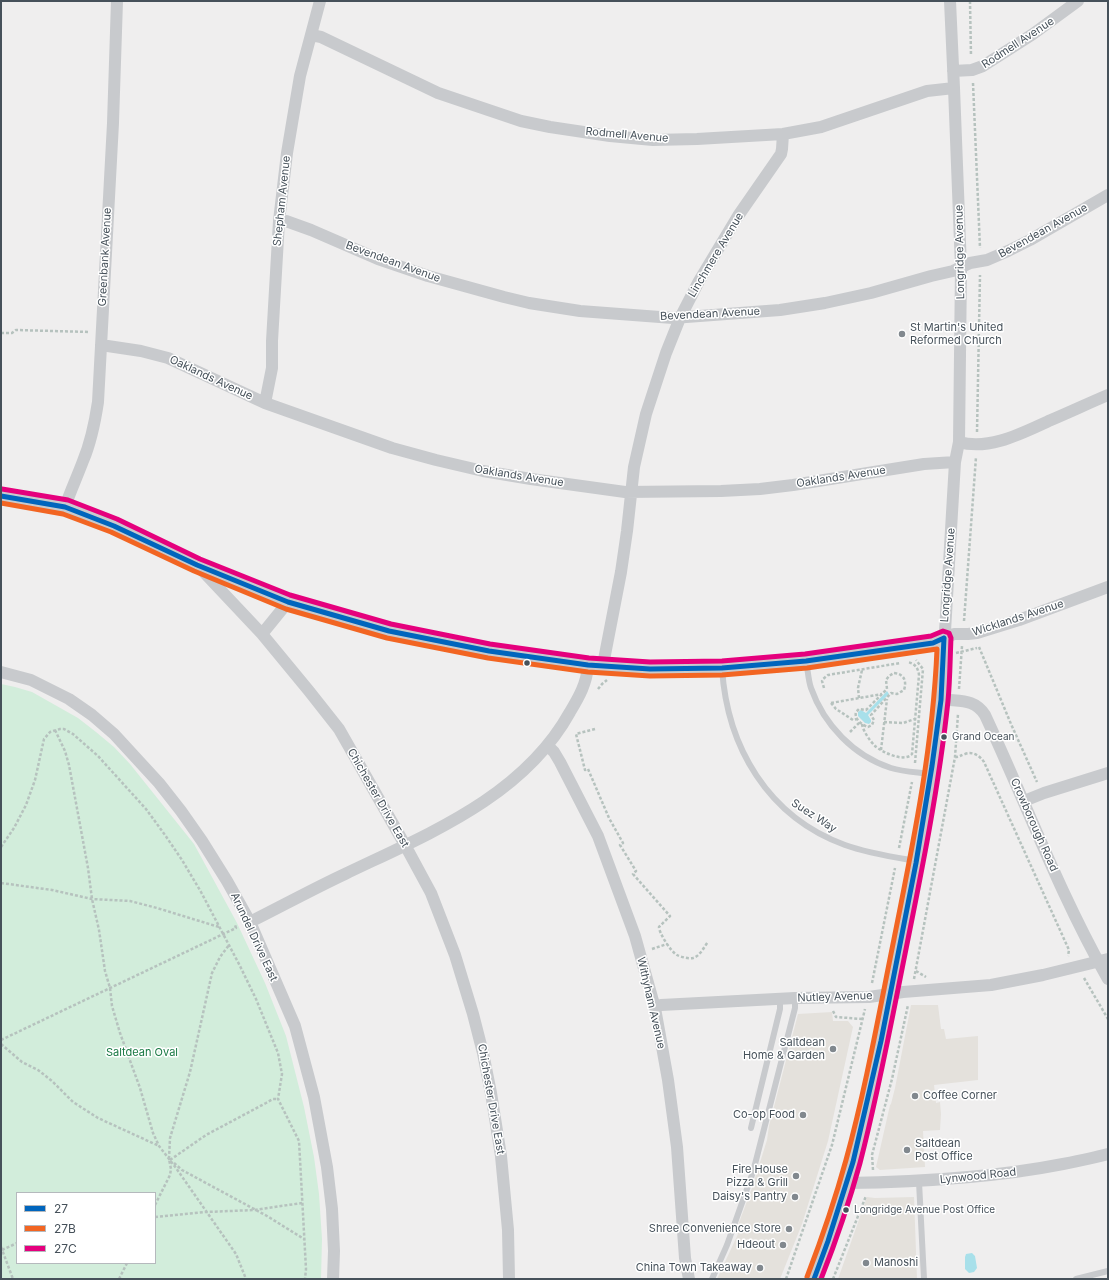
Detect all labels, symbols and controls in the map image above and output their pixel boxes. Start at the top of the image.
street label: Rodmell Avenue [979,15,1057,71]
street label: Rodmell Avenue [585,125,669,145]
street label: Shepham Avenue [271,155,293,247]
street label: Bevendean Avenue [996,201,1090,261]
street label: Longridge Avenue [953,205,967,299]
street label: Greenbank Avenue [96,207,114,307]
street label: Linchmere Avenue [686,210,746,300]
street label: Bevendean Avenue [344,239,442,285]
street label: Bevendean Avenue [660,305,760,323]
place label: St Martin's United Reformed Church [910,321,1003,347]
marker: St Martin's United Reformed Church [897,329,907,339]
street label: Oaklands Avenue [167,353,255,403]
street label: Oaklands Avenue [473,462,565,490]
street label: Oaklands Avenue [795,463,887,491]
street label: Longridge Avenue [938,527,958,623]
street label: Wicklands Avenue [971,597,1065,639]
unlabelled marker [522,658,532,668]
place label: Grand Ocean [952,731,1014,743]
marker: Grand Ocean [939,732,949,742]
street label: Chichester Drive East [344,746,412,850]
street label: Crowborough Road [1007,776,1061,874]
street label: Suez Way [789,796,839,836]
street label: Arundel Drive East [228,891,280,983]
street label: Withyham Avenue [634,956,668,1050]
street label: Nutley Avenue [797,989,873,1005]
place label: Saltdean Home & Garden [743,1036,825,1062]
street label: Chichester Drive East [475,1043,507,1155]
marker: Saltdean Home & Garden [828,1044,838,1054]
park label: Saltdean Oval [106,1046,178,1060]
place label: Coffee Corner [923,1089,997,1103]
marker: Coffee Corner [910,1091,920,1101]
place label: Co-op Food [733,1108,795,1122]
marker: Co-op Food [798,1110,808,1120]
place label: Saltdean Post Office [915,1137,973,1163]
marker: Saltdean Post Office [902,1145,912,1155]
place label: Fire House Pizza & Grill [726,1163,788,1189]
street label: Lynwood Road [939,1165,1017,1187]
marker: Fire House Pizza & Grill [791,1171,801,1181]
place label: Daisy's Pantry [712,1190,787,1204]
legend [16,1192,156,1264]
marker: Daisy's Pantry [790,1192,800,1202]
text: 27 [54,1201,68,1216]
place label: Longridge Avenue Post Office [854,1204,995,1216]
marker: Longridge Avenue Post Office [841,1205,851,1215]
text: 27B [54,1221,76,1236]
place label: Shree Convenience Store [649,1222,781,1236]
marker: Shree Convenience Store [784,1224,794,1234]
place label: Hdeout [737,1238,775,1252]
marker: Hdeout [778,1240,788,1250]
text: 27C [54,1241,77,1256]
place label: Manoshi [874,1256,918,1270]
marker: Manoshi [861,1258,871,1268]
place label: China Town Takeaway [636,1261,752,1275]
marker: China Town Takeaway [755,1263,765,1273]

